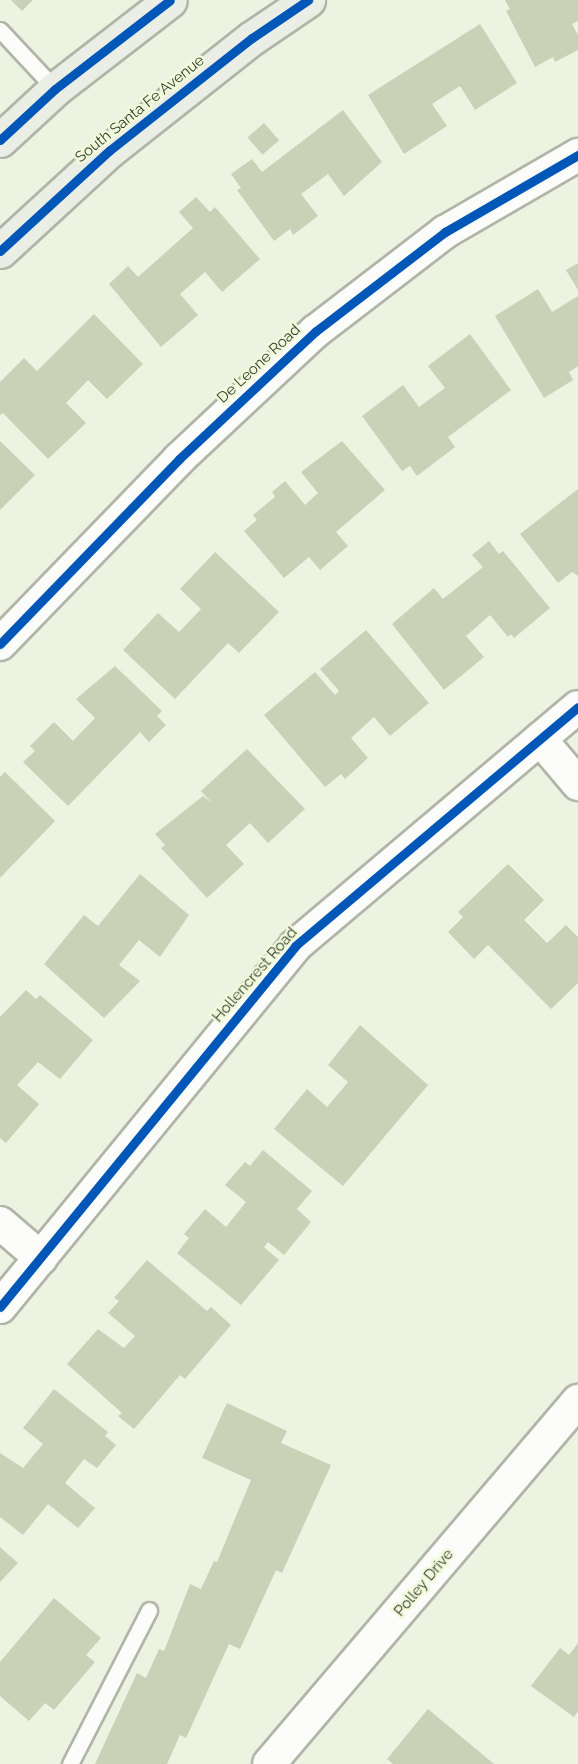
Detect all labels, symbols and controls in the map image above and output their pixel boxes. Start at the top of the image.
street label: South Santa Fe Avenue [72,51,208,167]
street label: De Leone Road [214,321,304,407]
street label: Hollencrest Road [209,924,301,1026]
street label: Polley Drive [391,1546,457,1620]

